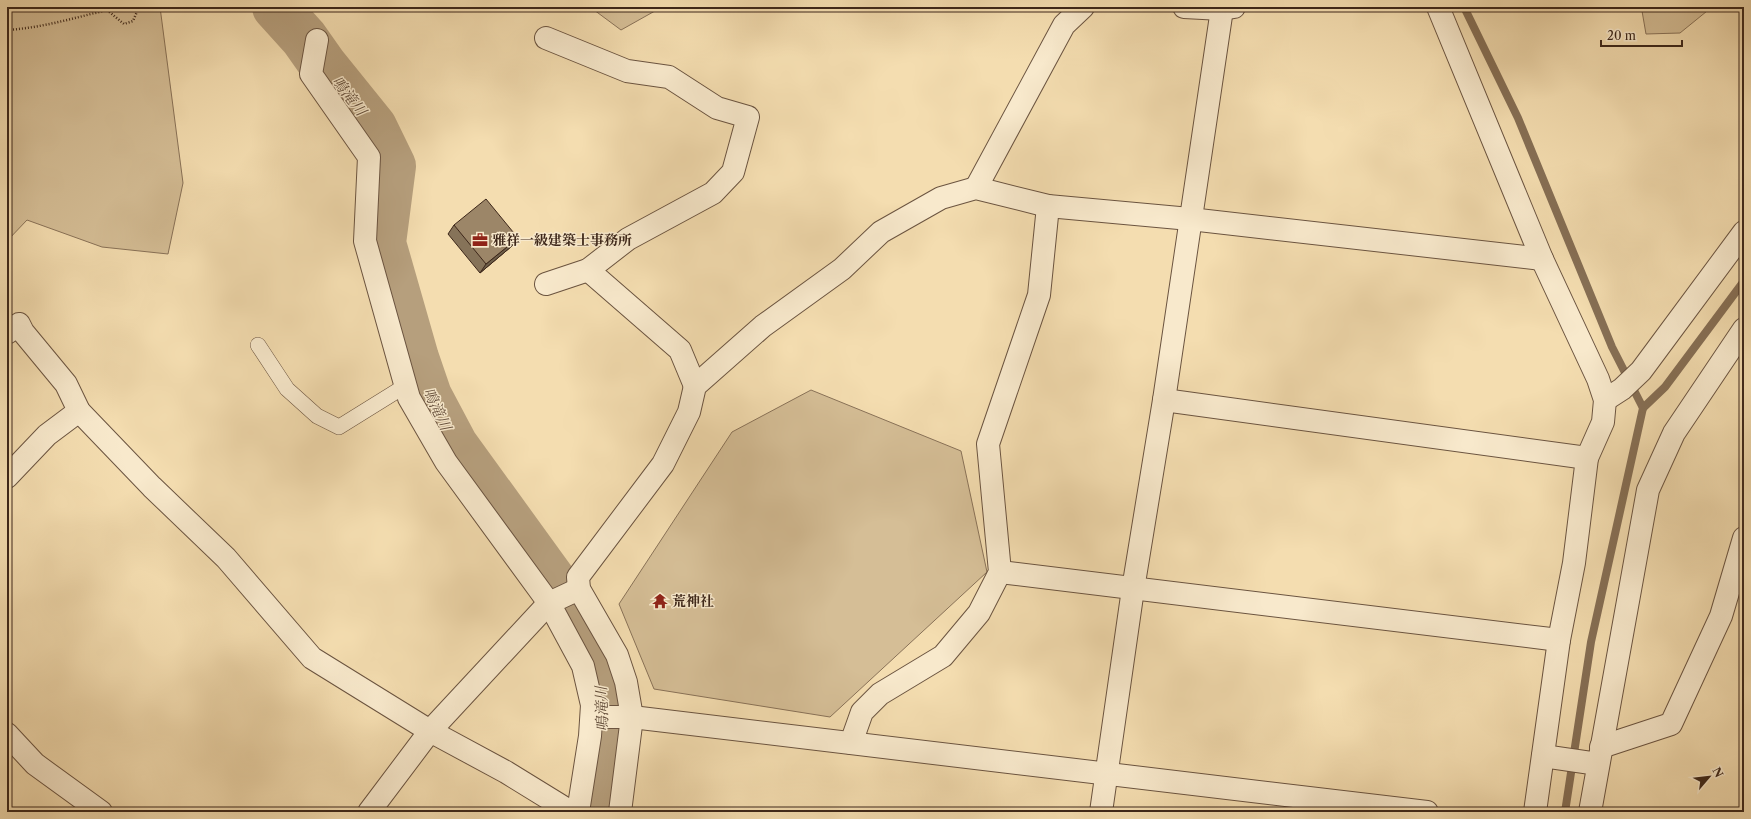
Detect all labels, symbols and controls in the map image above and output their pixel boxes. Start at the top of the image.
scale bar [1601,22,1682,48]
text: 20 m [1607,28,1636,43]
water label: 鳴滝川 [328,72,372,121]
office icon: 雅祥一級建築士事務所 [471,231,489,249]
place label: 雅祥一級建築士事務所 [492,231,632,249]
water label: 鳴滝川 [419,384,456,435]
temple icon: 荒神社 [651,592,669,610]
place label: 荒神社 [672,592,714,610]
water label: 鳴滝川 [591,684,612,732]
north arrow [1689,757,1729,797]
text: N [1709,765,1726,780]

